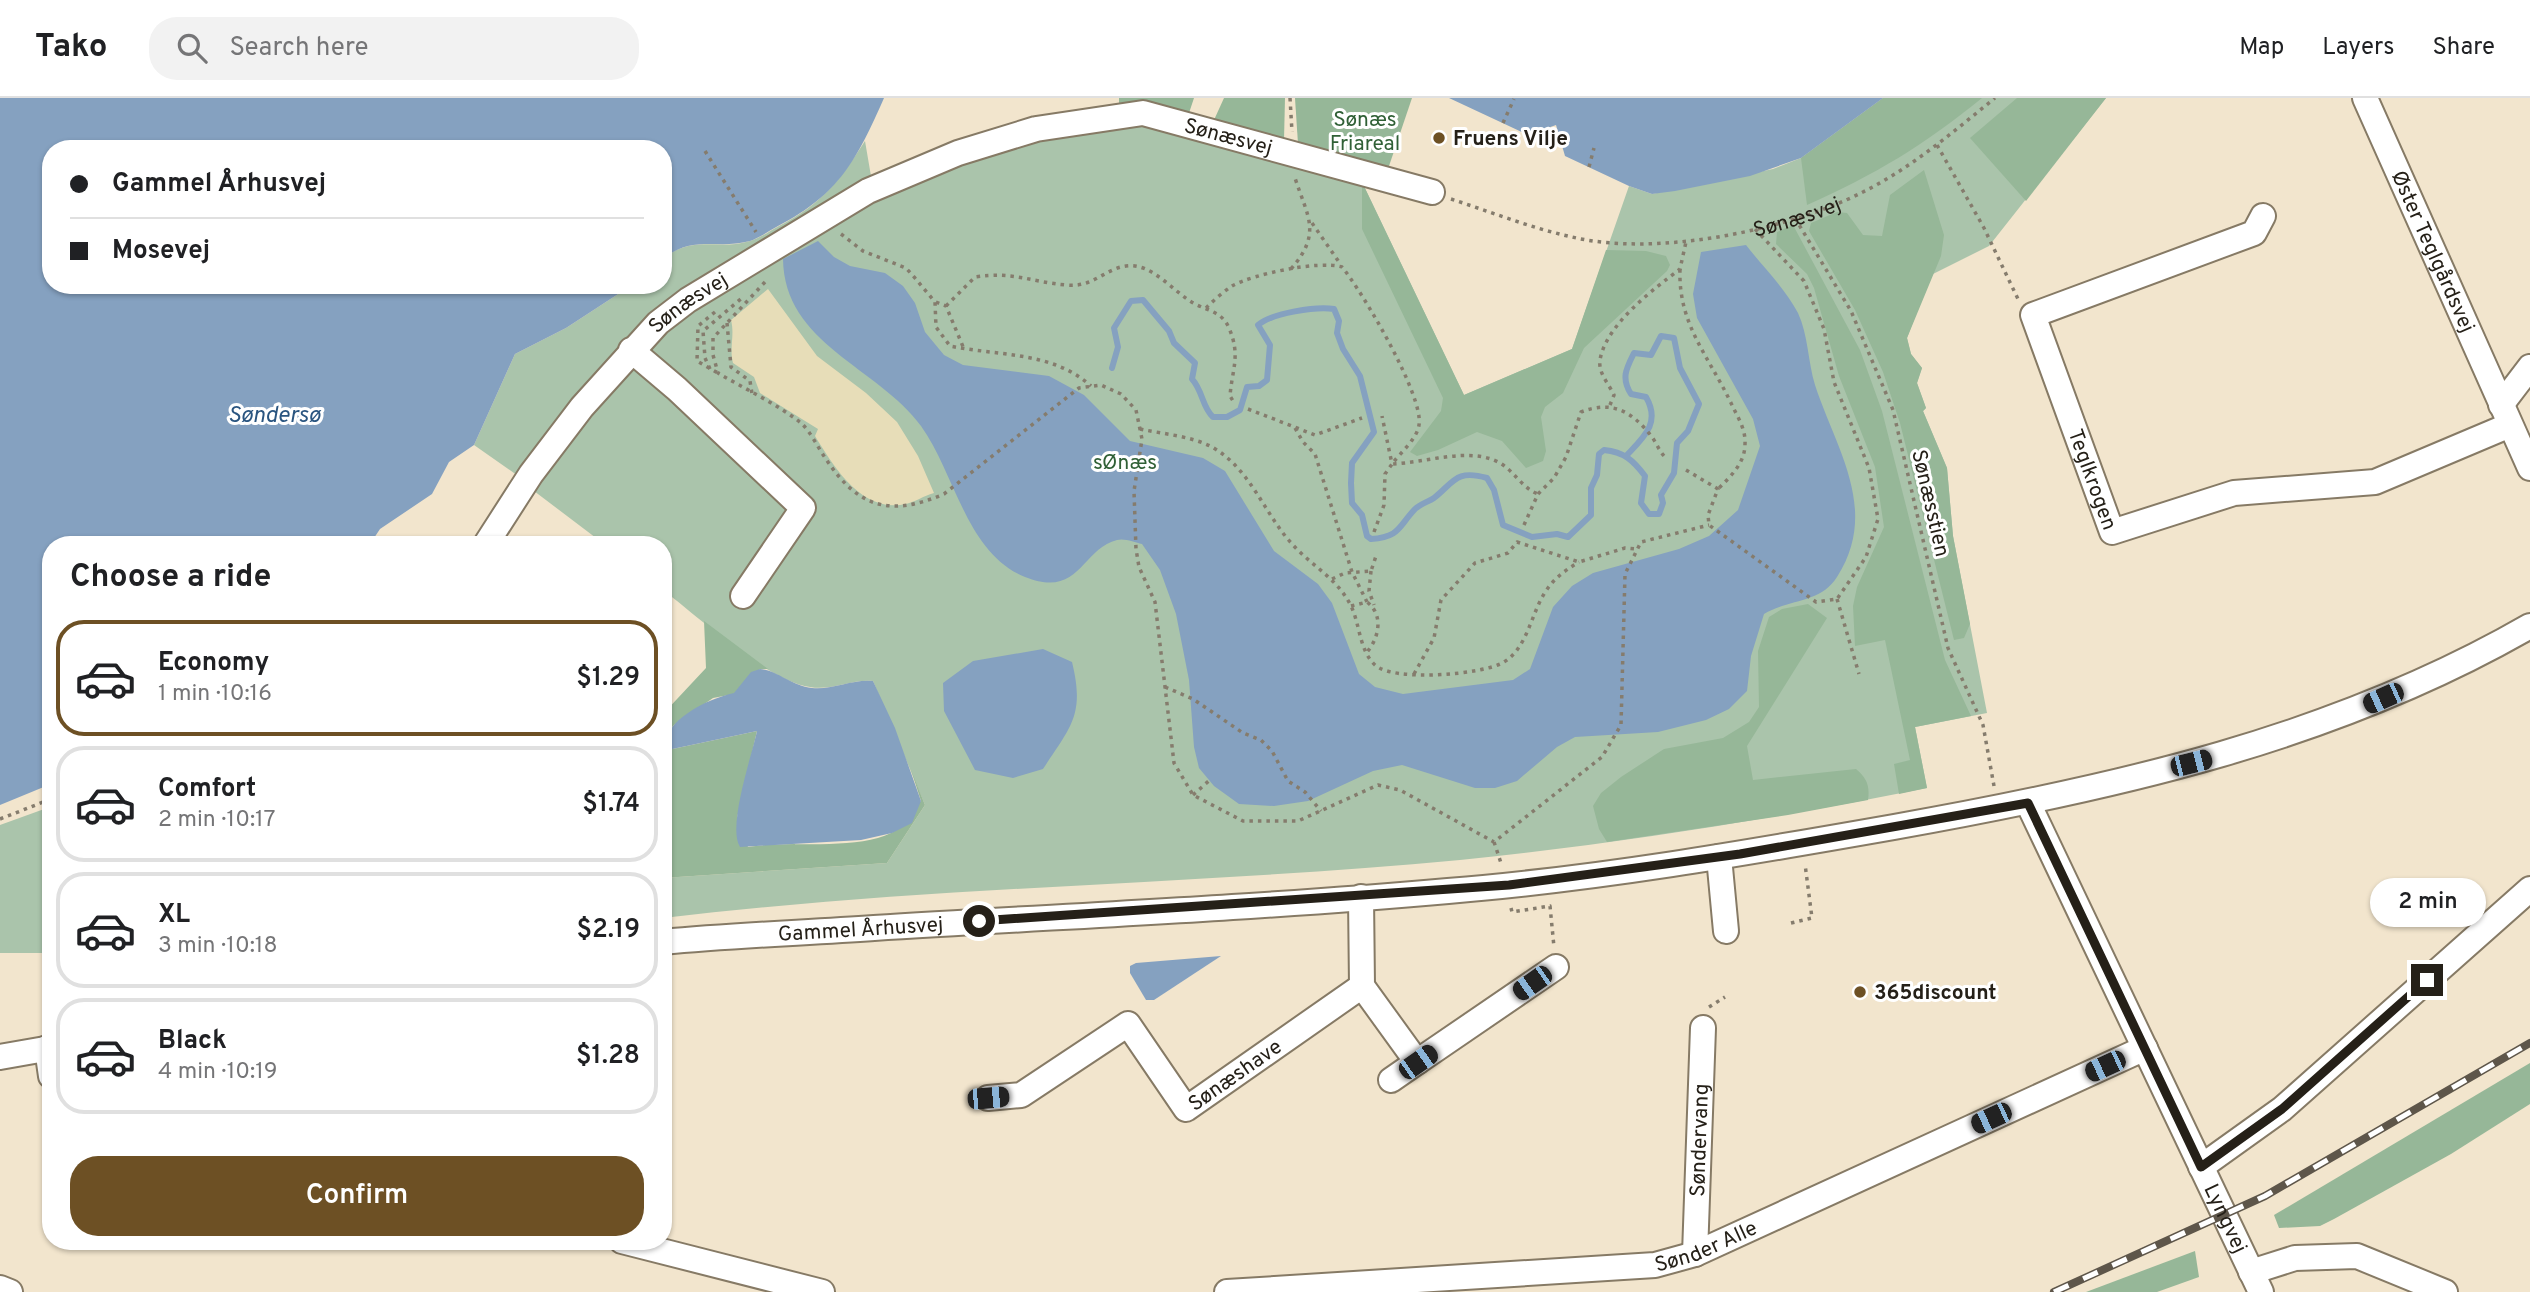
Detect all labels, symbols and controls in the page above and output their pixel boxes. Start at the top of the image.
search box [149,17,639,80]
text: Tako [35,27,107,69]
icon: search [173,29,211,67]
text: Search here [229,32,368,65]
text: Map [2239,33,2284,63]
text: Layers [2322,33,2394,63]
text: Share [2432,33,2495,63]
park label: Sønæs Friareal [1330,107,1400,158]
street label: Sønæsvej [1181,113,1275,163]
place label: Fruens Vilje [1453,126,1568,153]
marker: Fruens Vilje [1431,130,1447,146]
street label: Øster Teglgårdsvej [2384,167,2480,337]
text: Gammel Århusvej [112,168,326,201]
street label: Sønæsvej [1751,192,1845,245]
text: Mosevej [112,235,210,268]
street label: Sønæsvej [643,267,733,340]
water label: Søndersø [228,402,322,431]
street label: Teglkrogen [2061,426,2122,534]
street label: Sønæsstien [1904,447,1955,560]
park label: sØnæs [1093,450,1157,477]
text: Choose a ride [70,558,271,598]
icon: car [74,647,137,710]
text: Economy [158,647,269,680]
text: $1.29 [576,662,640,695]
text: 1 min · 10:16 [158,680,272,709]
car [2360,680,2407,716]
car [2169,748,2214,778]
icon: car [74,773,137,836]
text: Comfort [158,773,256,806]
text: $1.74 [582,788,640,821]
text: 2 min · 10:17 [158,806,276,835]
callout: 2 min [2369,878,2485,928]
text: 2 min [2398,888,2458,917]
icon: car [74,899,137,962]
text: XL [158,899,190,932]
route start [963,905,995,937]
street label: Gammel Århusvej [777,912,944,949]
text: $2.19 [576,914,640,947]
text: 3 min · 10:18 [158,932,277,961]
car [1509,962,1556,1004]
route end [2411,964,2443,996]
place label: 365discount [1874,980,1997,1007]
marker: 365discount [1852,984,1868,1000]
icon: car [74,1025,137,1088]
text: Black [158,1025,227,1058]
street label: Sønæshave [1184,1034,1288,1118]
text: $1.28 [576,1040,640,1073]
car [1395,1041,1442,1083]
car [2082,1048,2129,1084]
text: 4 min · 10:19 [158,1058,278,1087]
street label: Søndervang [1685,1083,1716,1197]
car [967,1086,1010,1110]
car [1968,1100,2015,1136]
button: Confirm [70,1156,644,1236]
street label: Lyngvej [2196,1180,2253,1258]
street label: Sønder Alle [1652,1215,1762,1279]

